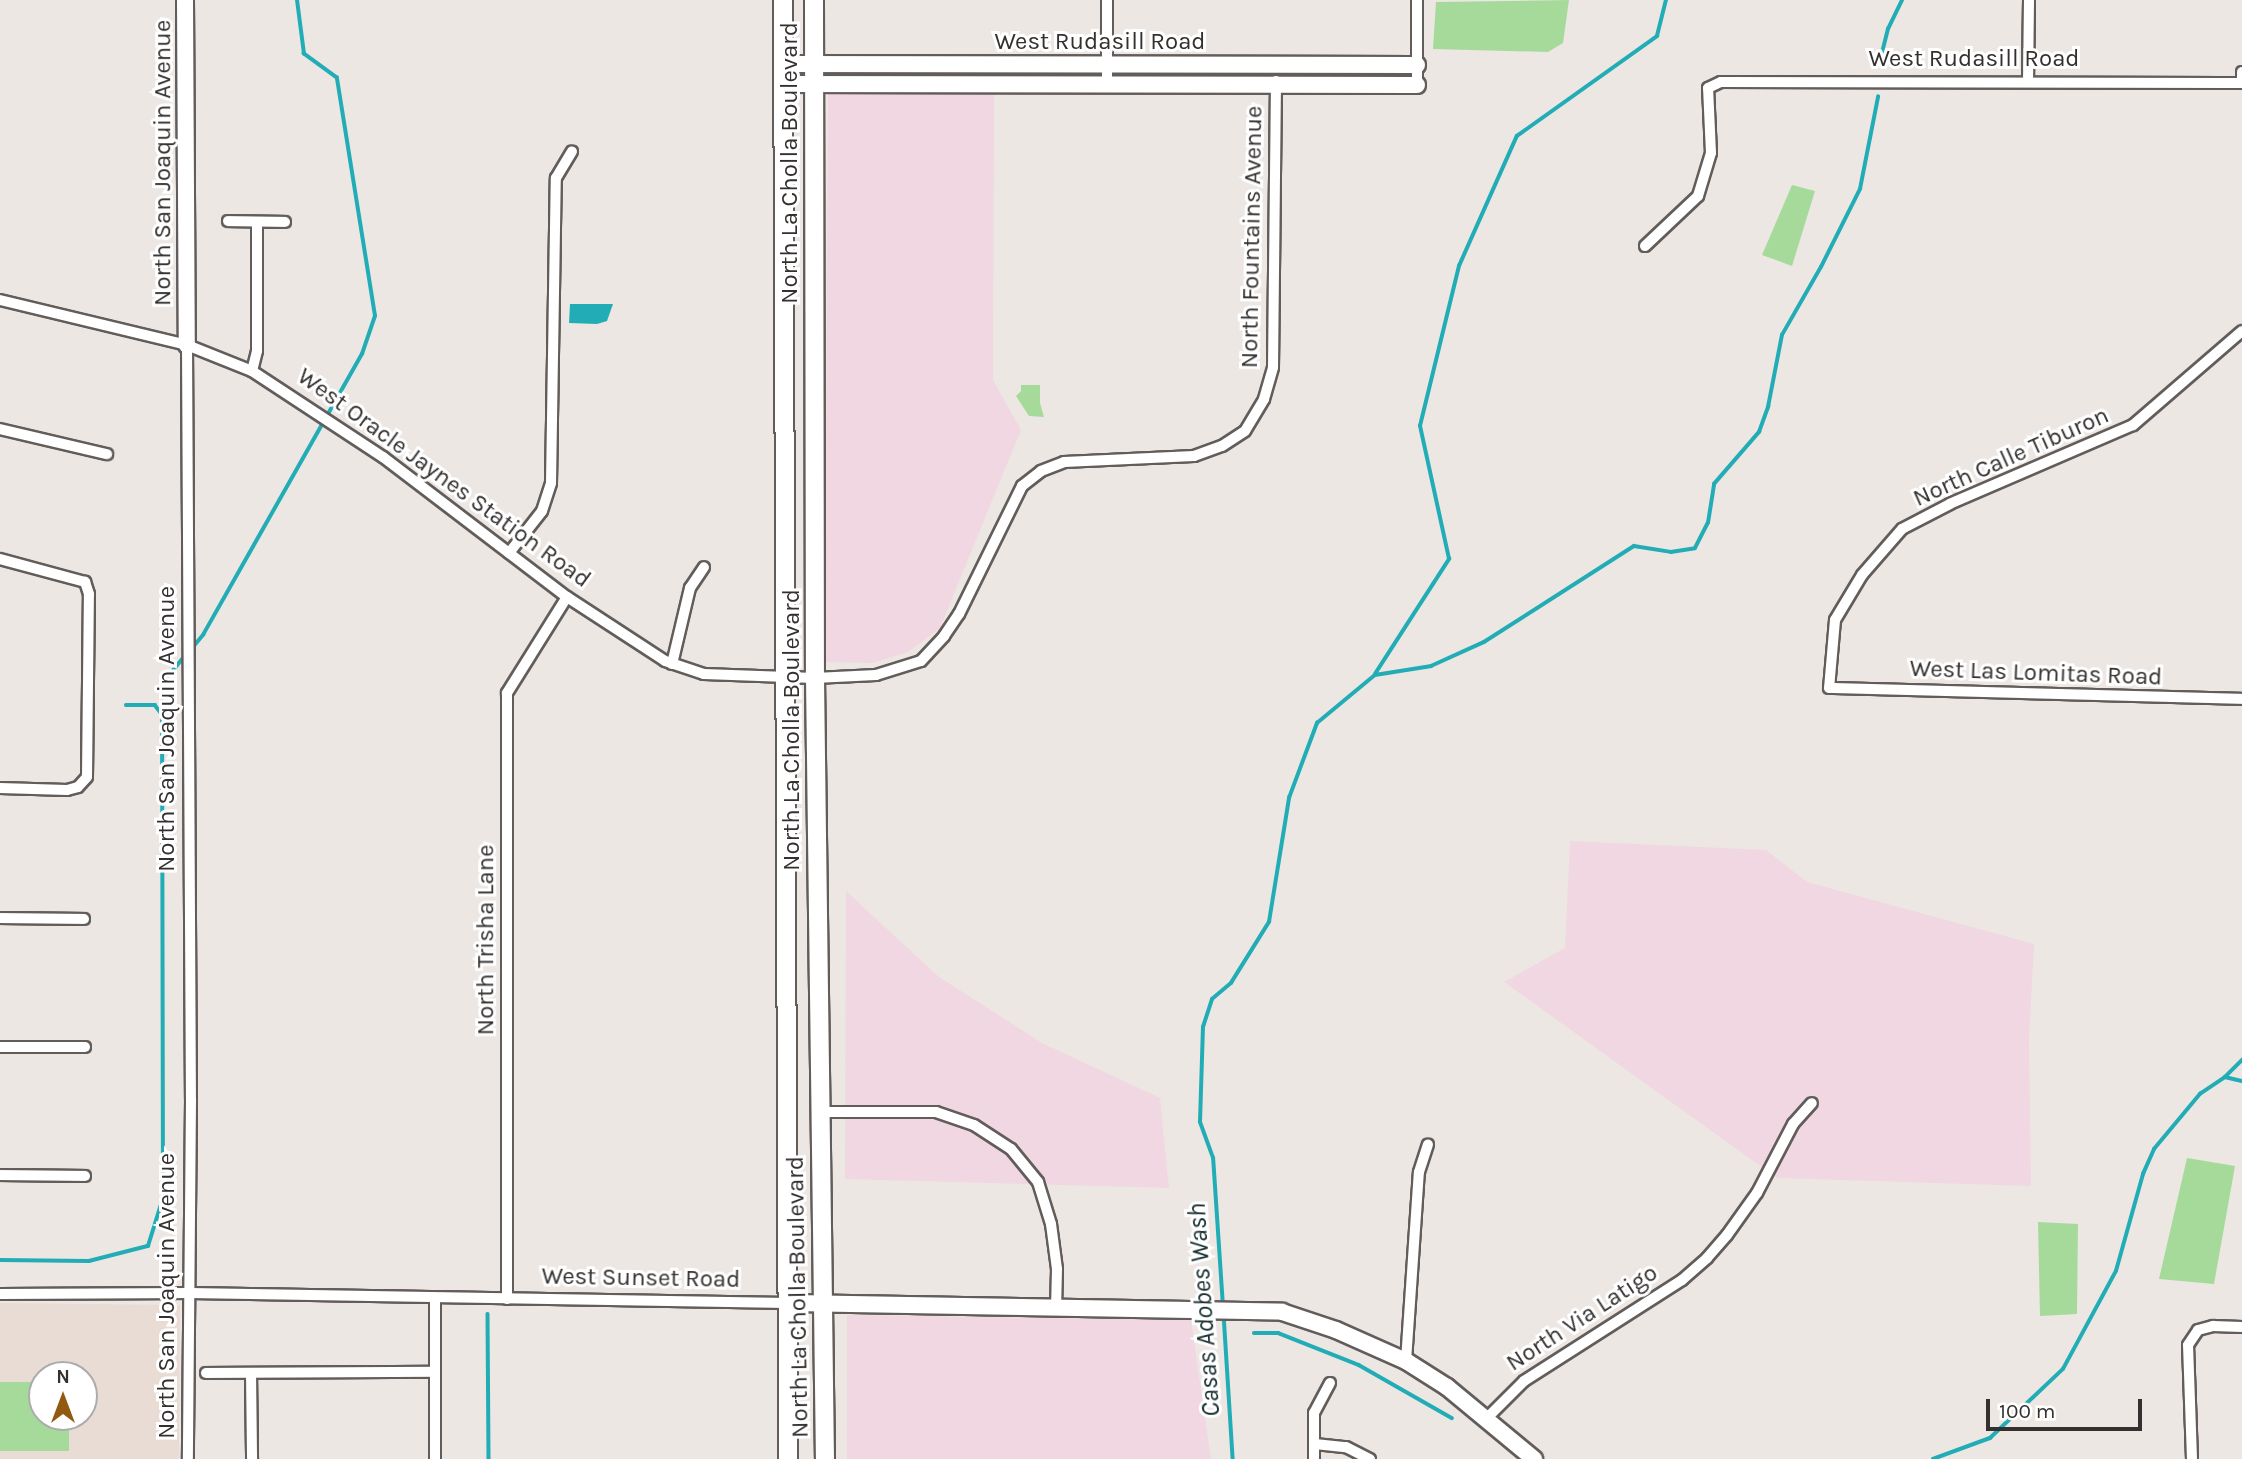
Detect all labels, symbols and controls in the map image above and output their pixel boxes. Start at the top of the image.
street label: North San Joaquin Avenue [149,20,177,306]
street label: North La Cholla Boulevard [776,22,804,304]
street label: West Rudasill Road [994,28,1206,56]
street label: West Rudasill Road [1868,45,2080,73]
street label: North Fountains Avenue [1235,105,1269,369]
street label: West Oracle Jaynes Station Road [292,362,596,594]
street label: North Calle Tiburon [1909,401,2113,513]
street label: North San Joaquin Avenue [153,586,181,872]
street label: North La Cholla Boulevard [778,589,806,871]
street label: West Las Lomitas Road [1909,654,2163,692]
street label: North Trisha Lane [472,845,500,1035]
street label: North San Joaquin Avenue [153,1153,181,1439]
street label: North La Cholla Boulevard [781,1156,815,1438]
water label: Casas Adobes Wash [1181,1202,1227,1418]
street label: North Via Latigo [1501,1258,1663,1378]
street label: West Sunset Road [541,1262,741,1294]
north arrow [28,1361,98,1431]
text: N [56,1366,70,1388]
scale bar [1990,1386,2146,1430]
text: 100 m [1999,1399,2056,1423]

